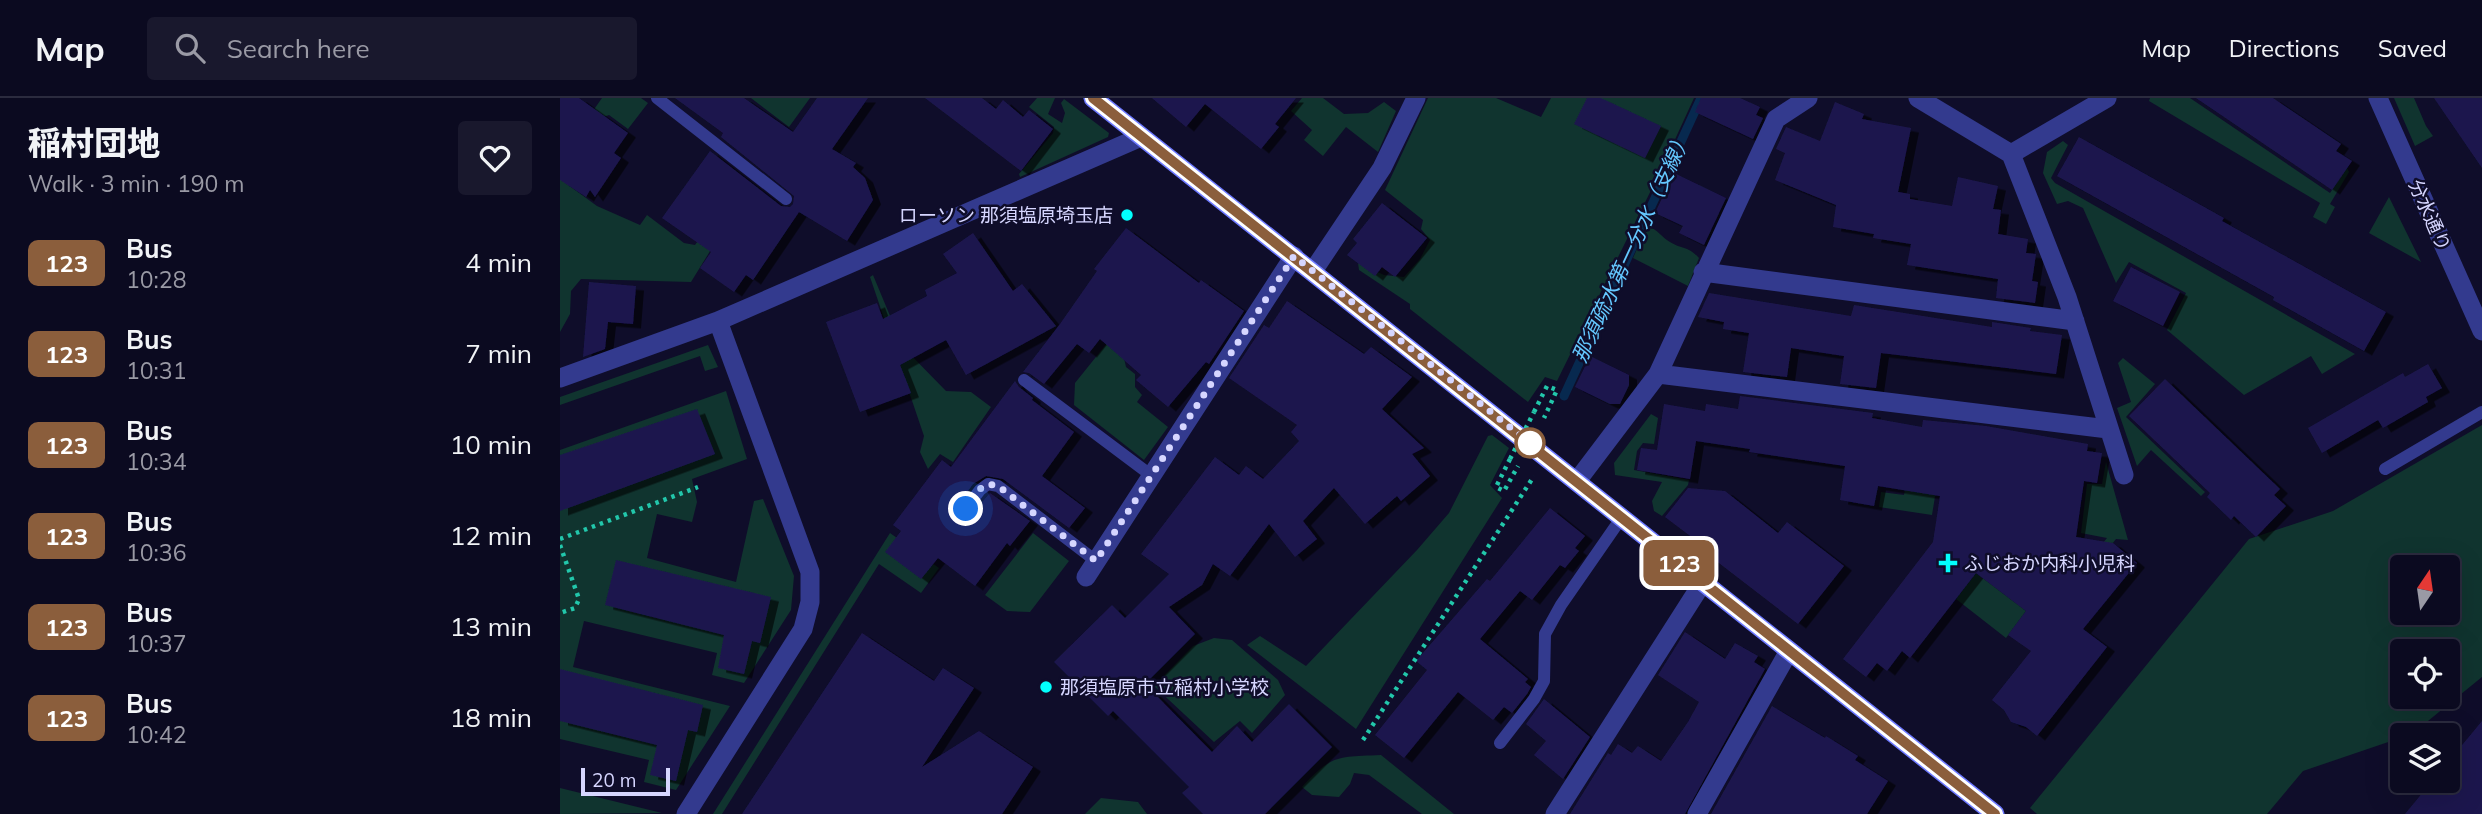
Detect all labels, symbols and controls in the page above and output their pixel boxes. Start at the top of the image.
search box [147,17,637,80]
text: Map [35,28,105,69]
icon: search [171,29,209,67]
text: Search here [227,32,370,65]
text: Map [2141,33,2191,63]
text: Directions [2229,33,2340,63]
text: Saved [2378,33,2447,63]
button: heart [458,121,532,195]
text: 稲村団地 [28,122,160,163]
water label: 那須疏水第一分水（支線） [1566,127,1696,366]
text: Walk · 3 min · 190 m [28,169,245,198]
street label: 分水通り [2404,175,2456,255]
place label: ローソン 那須塩原埼玉店 [899,203,1113,227]
marker: ローソン 那須塩原埼玉店 [1119,207,1135,223]
text: Bus [126,232,172,265]
text: 4 min [465,246,532,279]
text: 123 [45,248,88,278]
text: 10:28 [126,265,186,294]
text: Bus [126,323,172,356]
text: 7 min [465,337,532,370]
text: 123 [45,339,88,369]
text: 10:31 [126,356,186,385]
text: Bus [126,414,172,447]
text: 10 min [450,428,532,461]
unlabelled marker [1515,428,1545,458]
text: 123 [45,430,88,460]
text: 10:34 [126,447,186,476]
your location [948,491,983,526]
text: Bus [126,505,172,538]
text: 12 min [450,519,532,552]
text: 123 [45,521,88,551]
text: 10:36 [126,538,186,567]
line badge: 123 [1639,540,1719,586]
text: 123 [1657,548,1701,578]
place label: ふじおか内科小児科 [1964,551,2135,575]
marker: ふじおか内科小児科 [1938,553,1958,573]
north arrow [2390,555,2460,625]
map controls [2390,555,2460,793]
text: Bus [126,596,172,629]
text: 13 min [450,610,532,643]
text: 123 [45,612,88,642]
text: 10:37 [126,629,186,658]
button: locate [2390,639,2460,709]
place label: 那須塩原市立稲村小学校 [1060,675,1269,699]
marker: 那須塩原市立稲村小学校 [1038,679,1054,695]
text: Bus [126,687,172,720]
text: 18 min [450,701,532,734]
text: 123 [45,703,88,733]
text: 10:42 [126,720,186,749]
button: layers [2390,723,2460,793]
scale bar [581,765,670,797]
text: 20 m [592,768,636,792]

